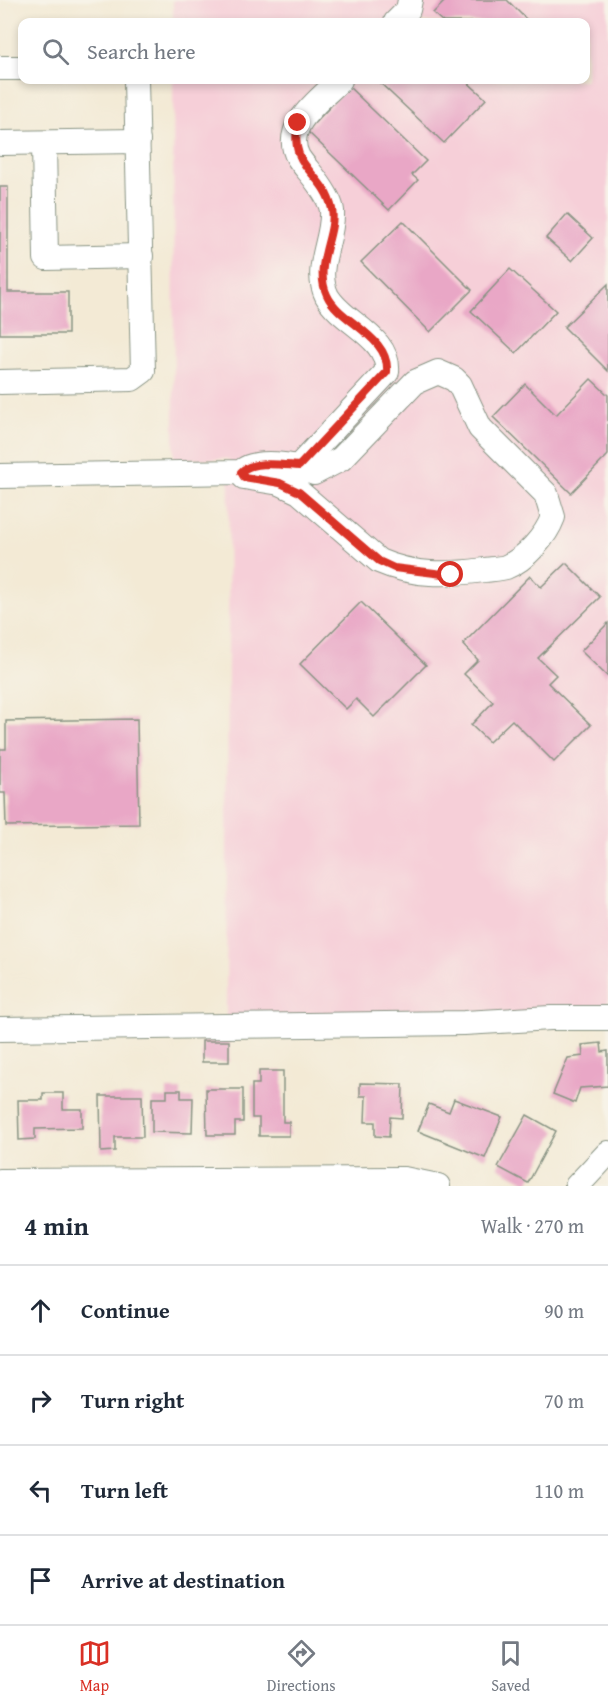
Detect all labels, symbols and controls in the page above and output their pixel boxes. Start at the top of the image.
search box [18,18,590,84]
icon: search [39,35,72,68]
text: Search here [87,35,196,67]
route end [284,109,310,135]
route start [437,561,463,587]
text: 4 min [24,1206,89,1245]
text: Walk · 270 m [481,1211,584,1240]
icon: ahead [24,1294,57,1327]
text: Continue [81,1294,170,1326]
text: 90 m [544,1296,584,1325]
icon: right [24,1384,57,1417]
text: Turn right [81,1384,184,1416]
text: 70 m [544,1386,584,1415]
icon: left [24,1474,57,1507]
text: Turn left [81,1474,168,1506]
text: 110 m [534,1476,584,1505]
icon: arrive [24,1564,57,1597]
text: Arrive at destination [81,1564,285,1596]
tab: Map [78,1637,111,1697]
tab: Directions [267,1637,336,1697]
tab: Saved [491,1637,530,1697]

